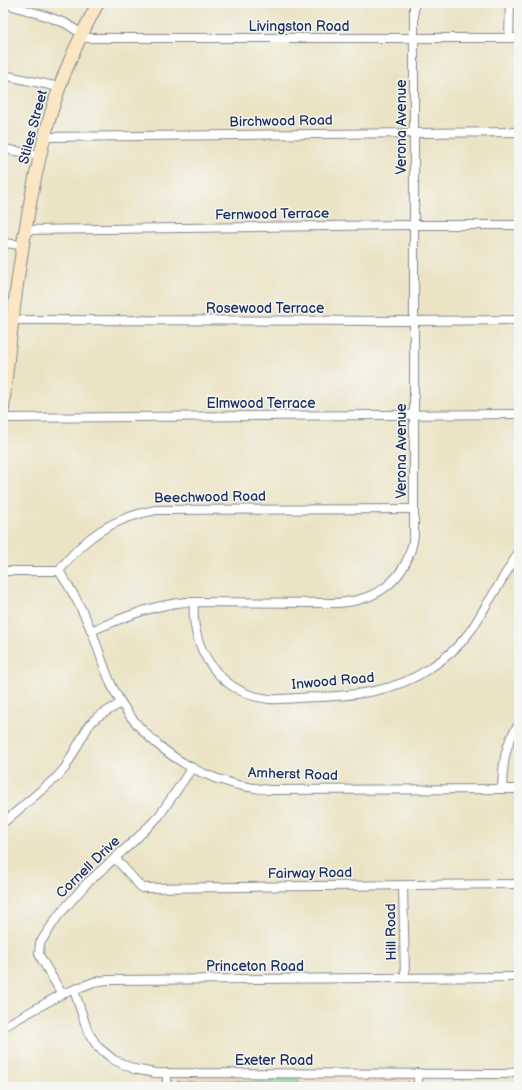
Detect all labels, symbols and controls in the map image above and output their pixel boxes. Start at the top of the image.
street label: Livingston Road [248,18,350,35]
street label: Verona Avenue [393,79,410,175]
street label: Stiles Street [15,87,51,166]
street label: Birchwood Road [229,112,333,130]
street label: Fernwood Terrace [215,205,329,223]
street label: Rosewood Terrace [206,300,324,317]
street label: Elmwood Terrace [206,395,316,412]
street label: Verona Avenue [393,403,410,499]
street label: Beechwood Road [154,488,266,506]
street label: Inwood Road [291,669,375,693]
street label: Amherst Road [248,764,338,784]
street label: Cornell Drive [53,832,123,902]
street label: Fairway Road [268,864,352,882]
street label: Hill Road [382,903,400,961]
street label: Princeton Road [206,958,304,975]
street label: Exeter Road [235,1052,313,1069]

